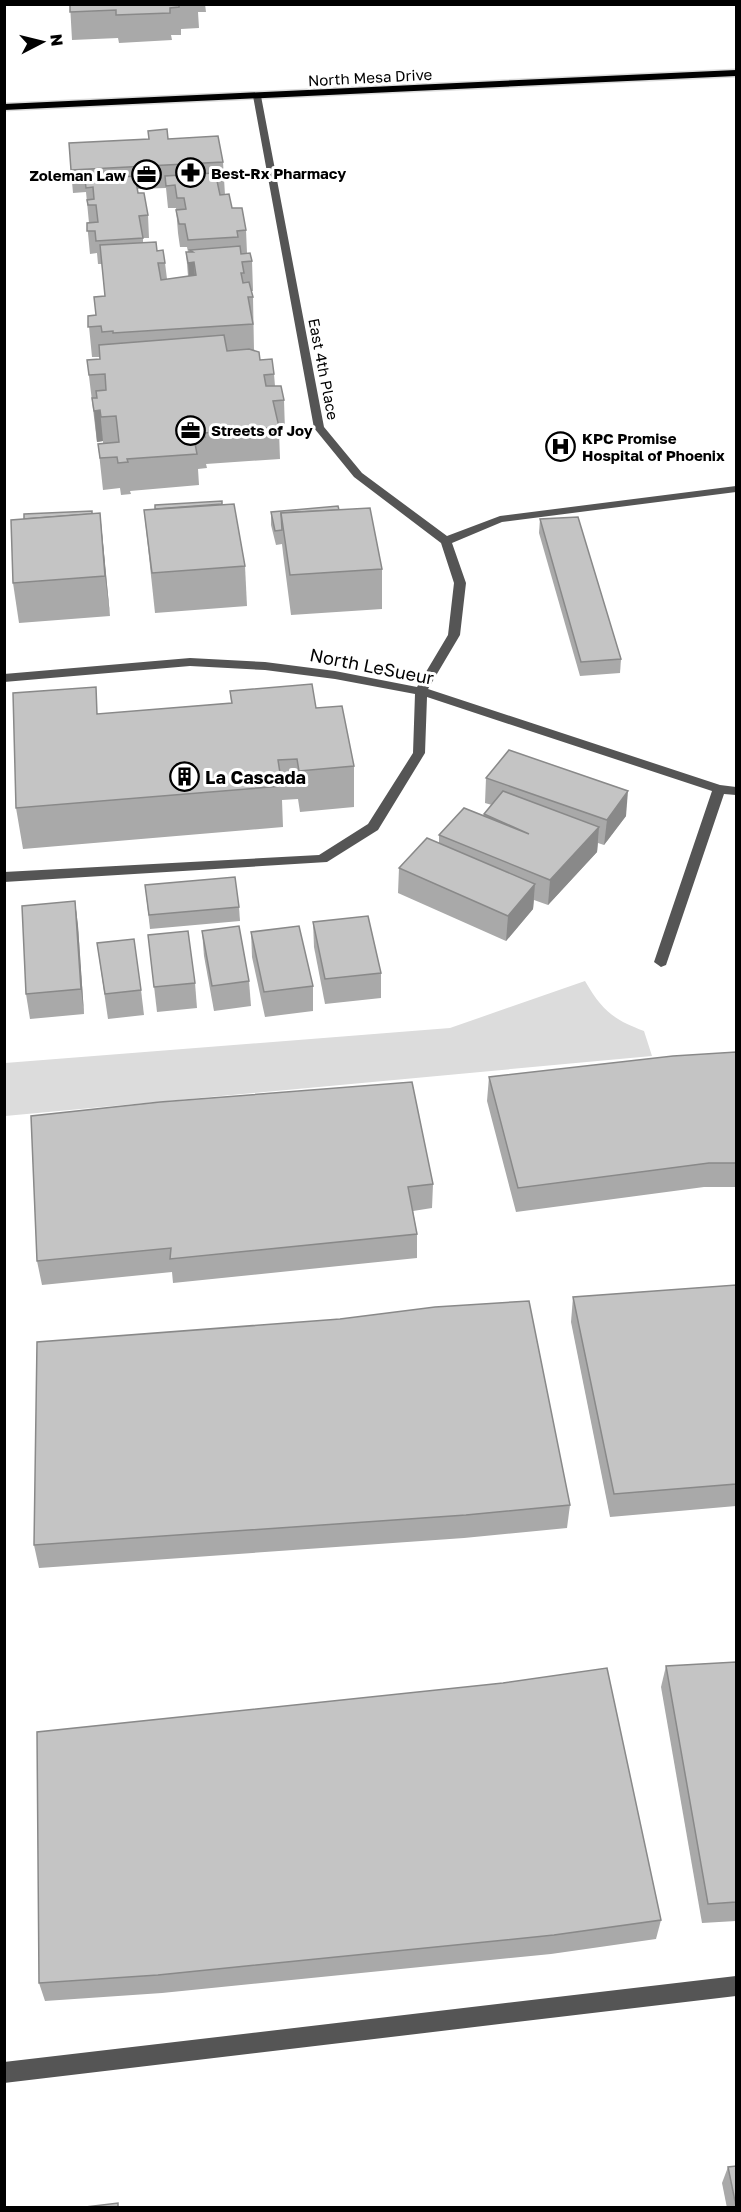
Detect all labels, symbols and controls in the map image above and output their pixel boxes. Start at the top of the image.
north arrow [12,12,72,72]
text: N [46,33,68,47]
street label: North Mesa Drive [307,65,433,89]
pharmacy icon: Best-Rx Pharmacy [174,157,206,189]
office icon: Zoleman Law [131,159,163,191]
place label: Best-Rx Pharmacy [211,164,346,182]
place label: Zoleman Law [30,166,127,184]
street label: East 4th Place [305,317,343,422]
office icon: Streets of Joy [174,414,206,446]
place label: Streets of Joy [211,421,313,439]
place label: KPC Promise Hospital of Phoenix [582,429,725,464]
hospital icon: KPC Promise Hospital of Phoenix [545,431,577,463]
street label: North LeSueur [308,643,436,689]
building icon: La Cascada [168,761,200,793]
place label: La Cascada [205,766,306,788]

